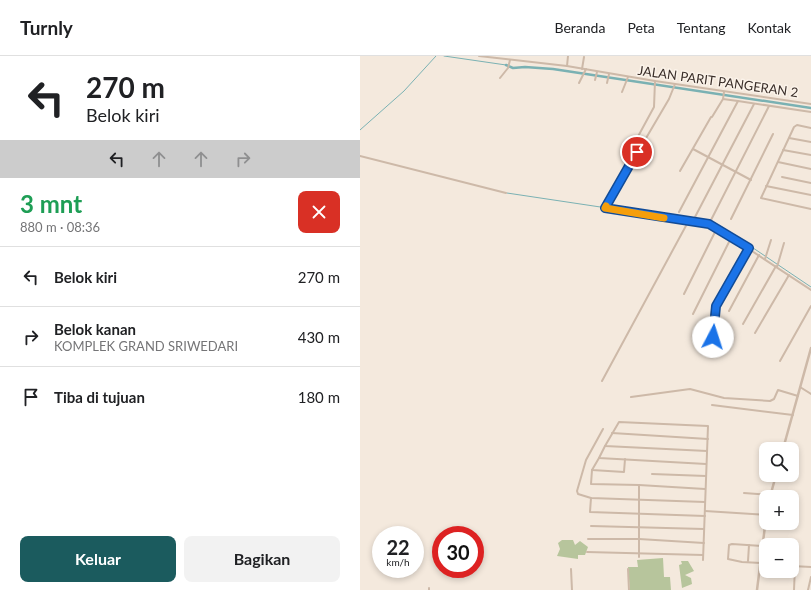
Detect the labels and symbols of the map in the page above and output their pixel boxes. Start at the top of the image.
street label: JALAN PARIT PANGERAN 2 [637,62,799,100]
pin [620,135,654,169]
position arrow [692,316,734,358]
speed limit sign: 30 [432,526,484,578]

